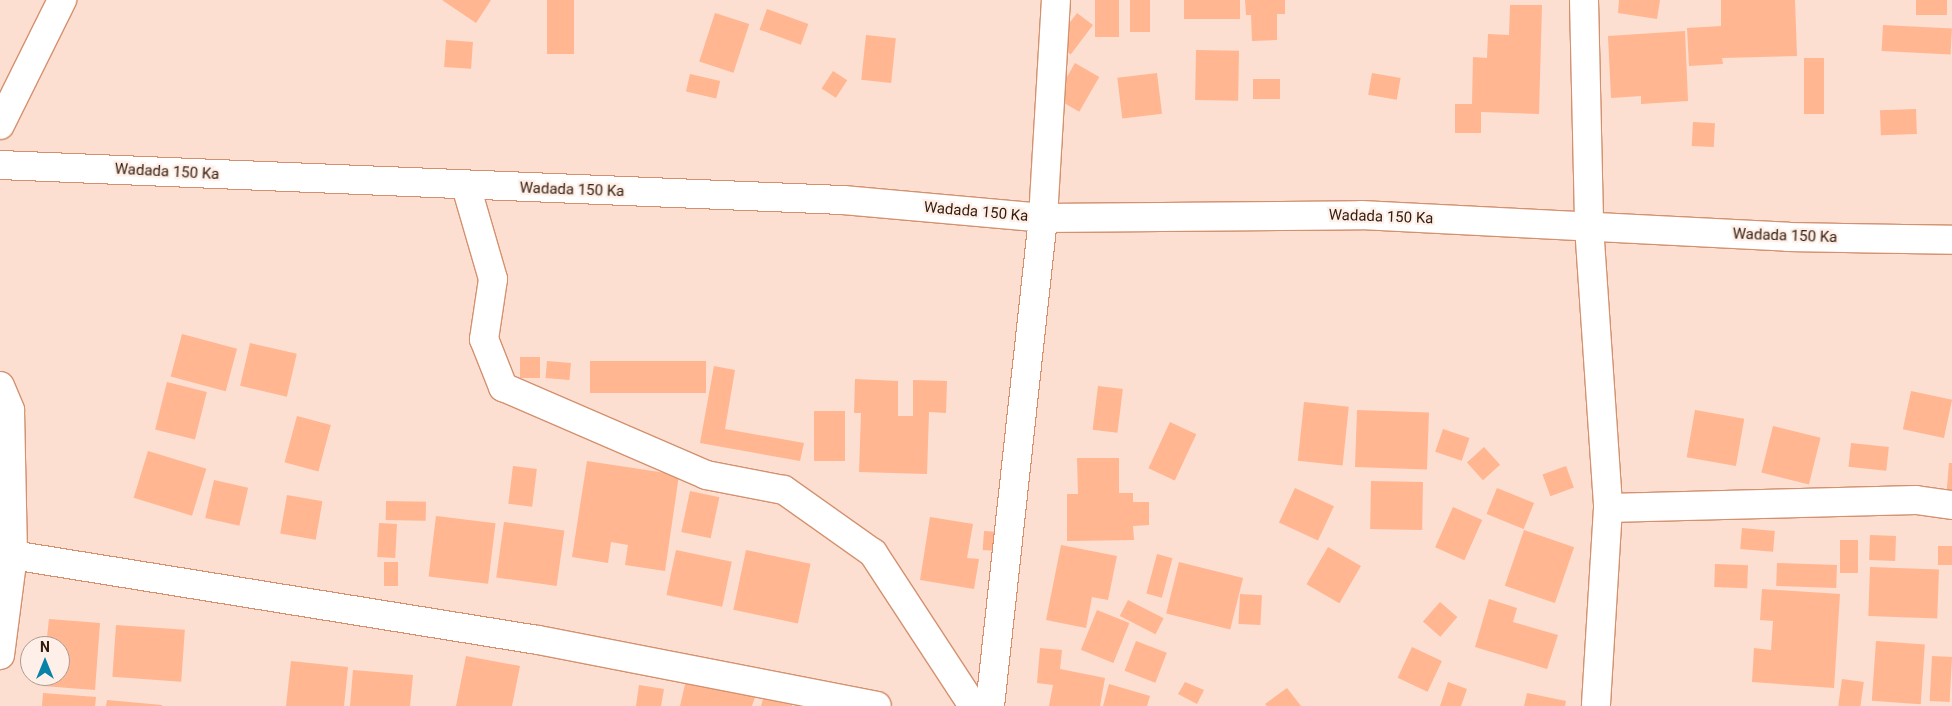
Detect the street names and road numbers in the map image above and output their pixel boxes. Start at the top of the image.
street label: Wadada 150 Ka [114,160,220,184]
street label: Wadada 150 Ka [519,179,625,201]
street label: Wadada 150 Ka [923,198,1029,226]
street label: Wadada 150 Ka [1328,206,1434,228]
street label: Wadada 150 Ka [1732,225,1838,247]

